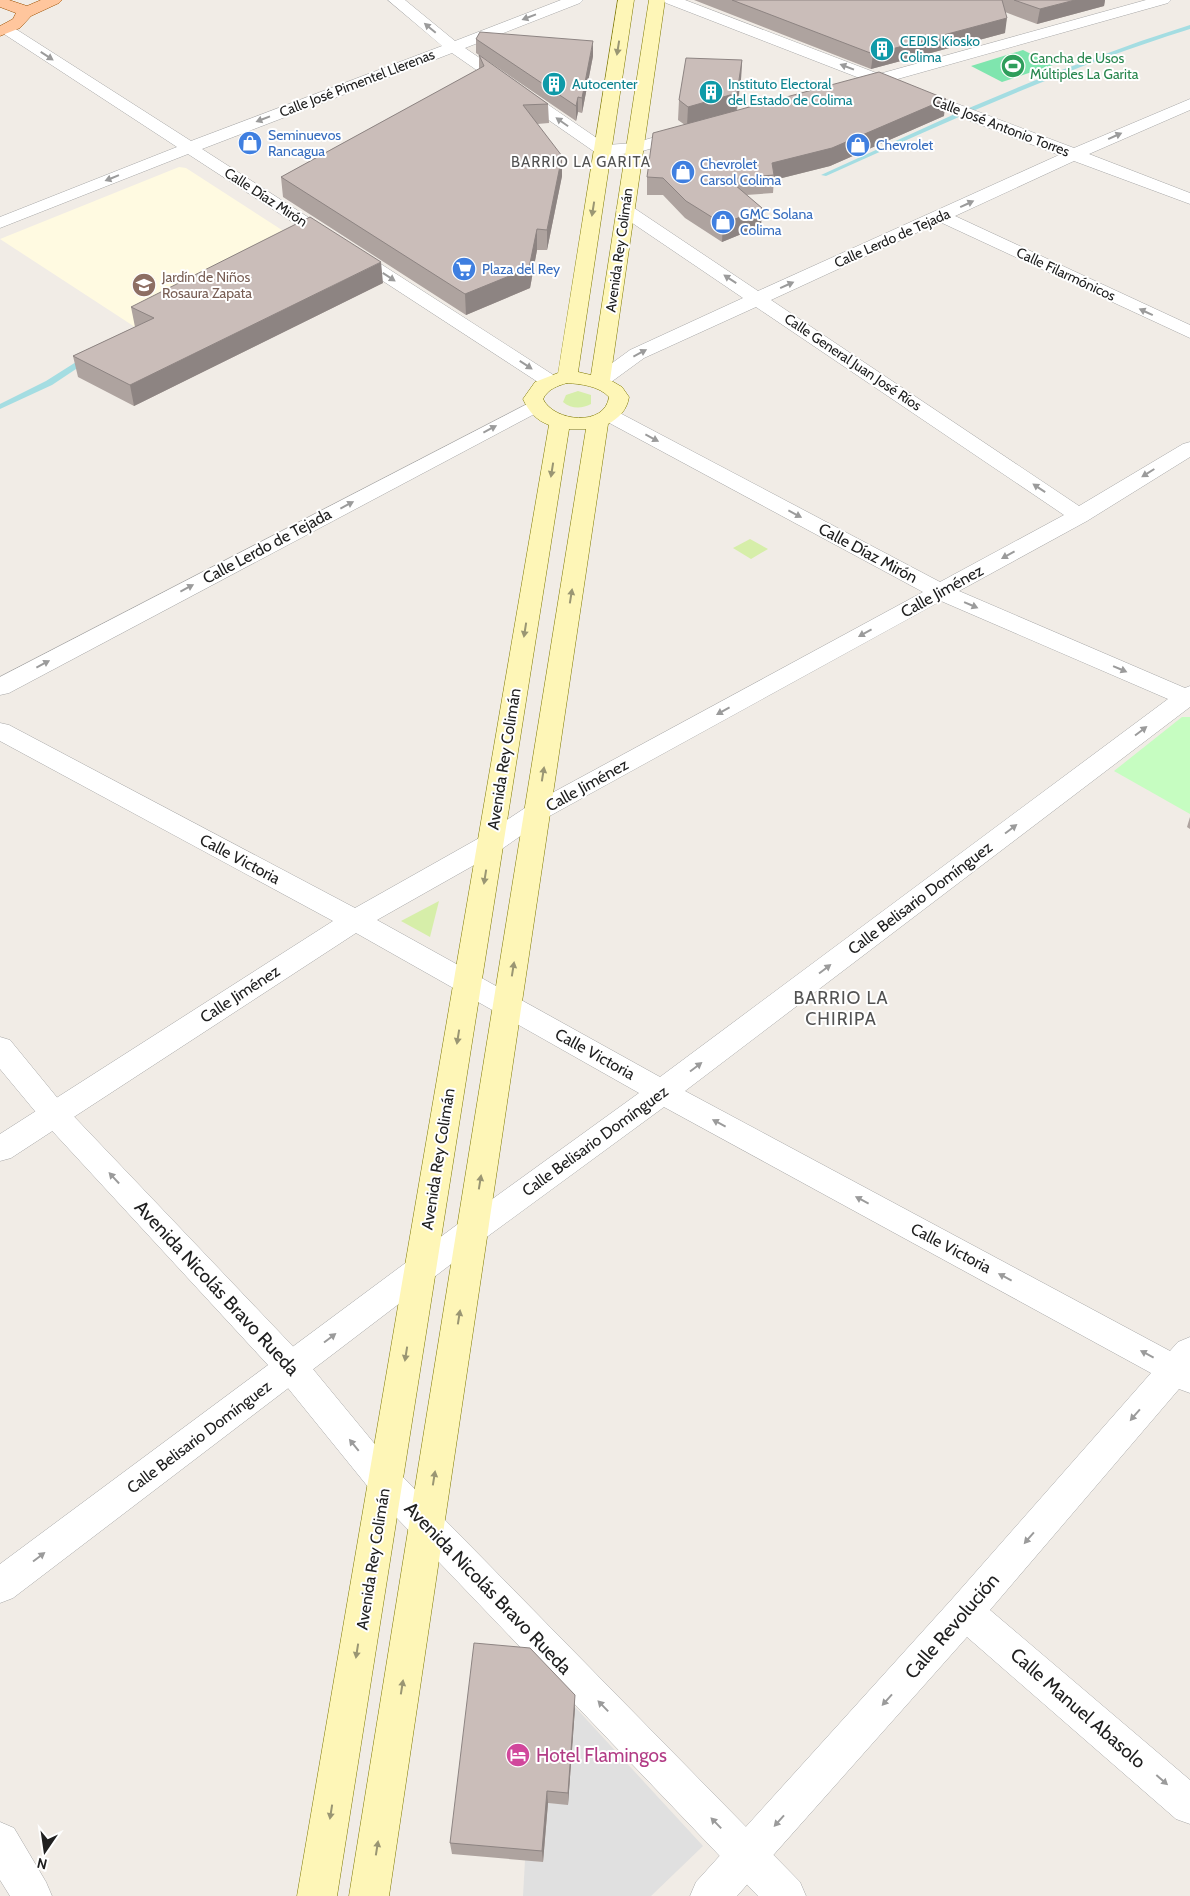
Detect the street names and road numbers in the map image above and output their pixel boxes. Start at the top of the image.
street label: Calle José Pimentel Llerenas [277,45,437,121]
street label: Calle José Antonio Torres [930,92,1072,161]
street label: Calle Díaz Mirón [221,163,311,231]
street label: Avenida Rey Colimán [601,187,637,313]
street label: Calle Lerdo de Tejada [831,204,953,272]
street label: Calle Filarmónicos [1014,243,1119,305]
street label: Calle General Juan José Ríos [781,309,925,415]
street label: Calle Lerdo de Tejada [200,504,335,588]
street label: Calle Díaz Mirón [815,519,921,587]
street label: Calle Jiménez [898,560,987,621]
street label: Avenida Rey Colimán [483,687,525,831]
street label: Calle Jiménez [543,754,632,815]
street label: Calle Victoria [197,830,284,888]
street label: Calle Belisario Domínguez [844,837,996,958]
street label: Calle Jiménez [197,961,284,1027]
street label: Calle Victoria [552,1024,638,1084]
street label: Calle Belisario Domínguez [518,1081,672,1200]
street label: Avenida Rey Colimán [417,1087,459,1231]
street label: Avenida Nicolás Bravo Rueda [130,1196,304,1380]
street label: Calle Victoria [908,1219,995,1277]
street label: Calle Belisario Domínguez [123,1376,275,1497]
street label: Avenida Rey Colimán [352,1487,394,1631]
street label: Avenida Nicolás Bravo Rueda [400,1497,576,1679]
street label: Calle Revolución [900,1569,1004,1683]
street label: Calle Manuel Abasolo [1006,1643,1150,1773]

